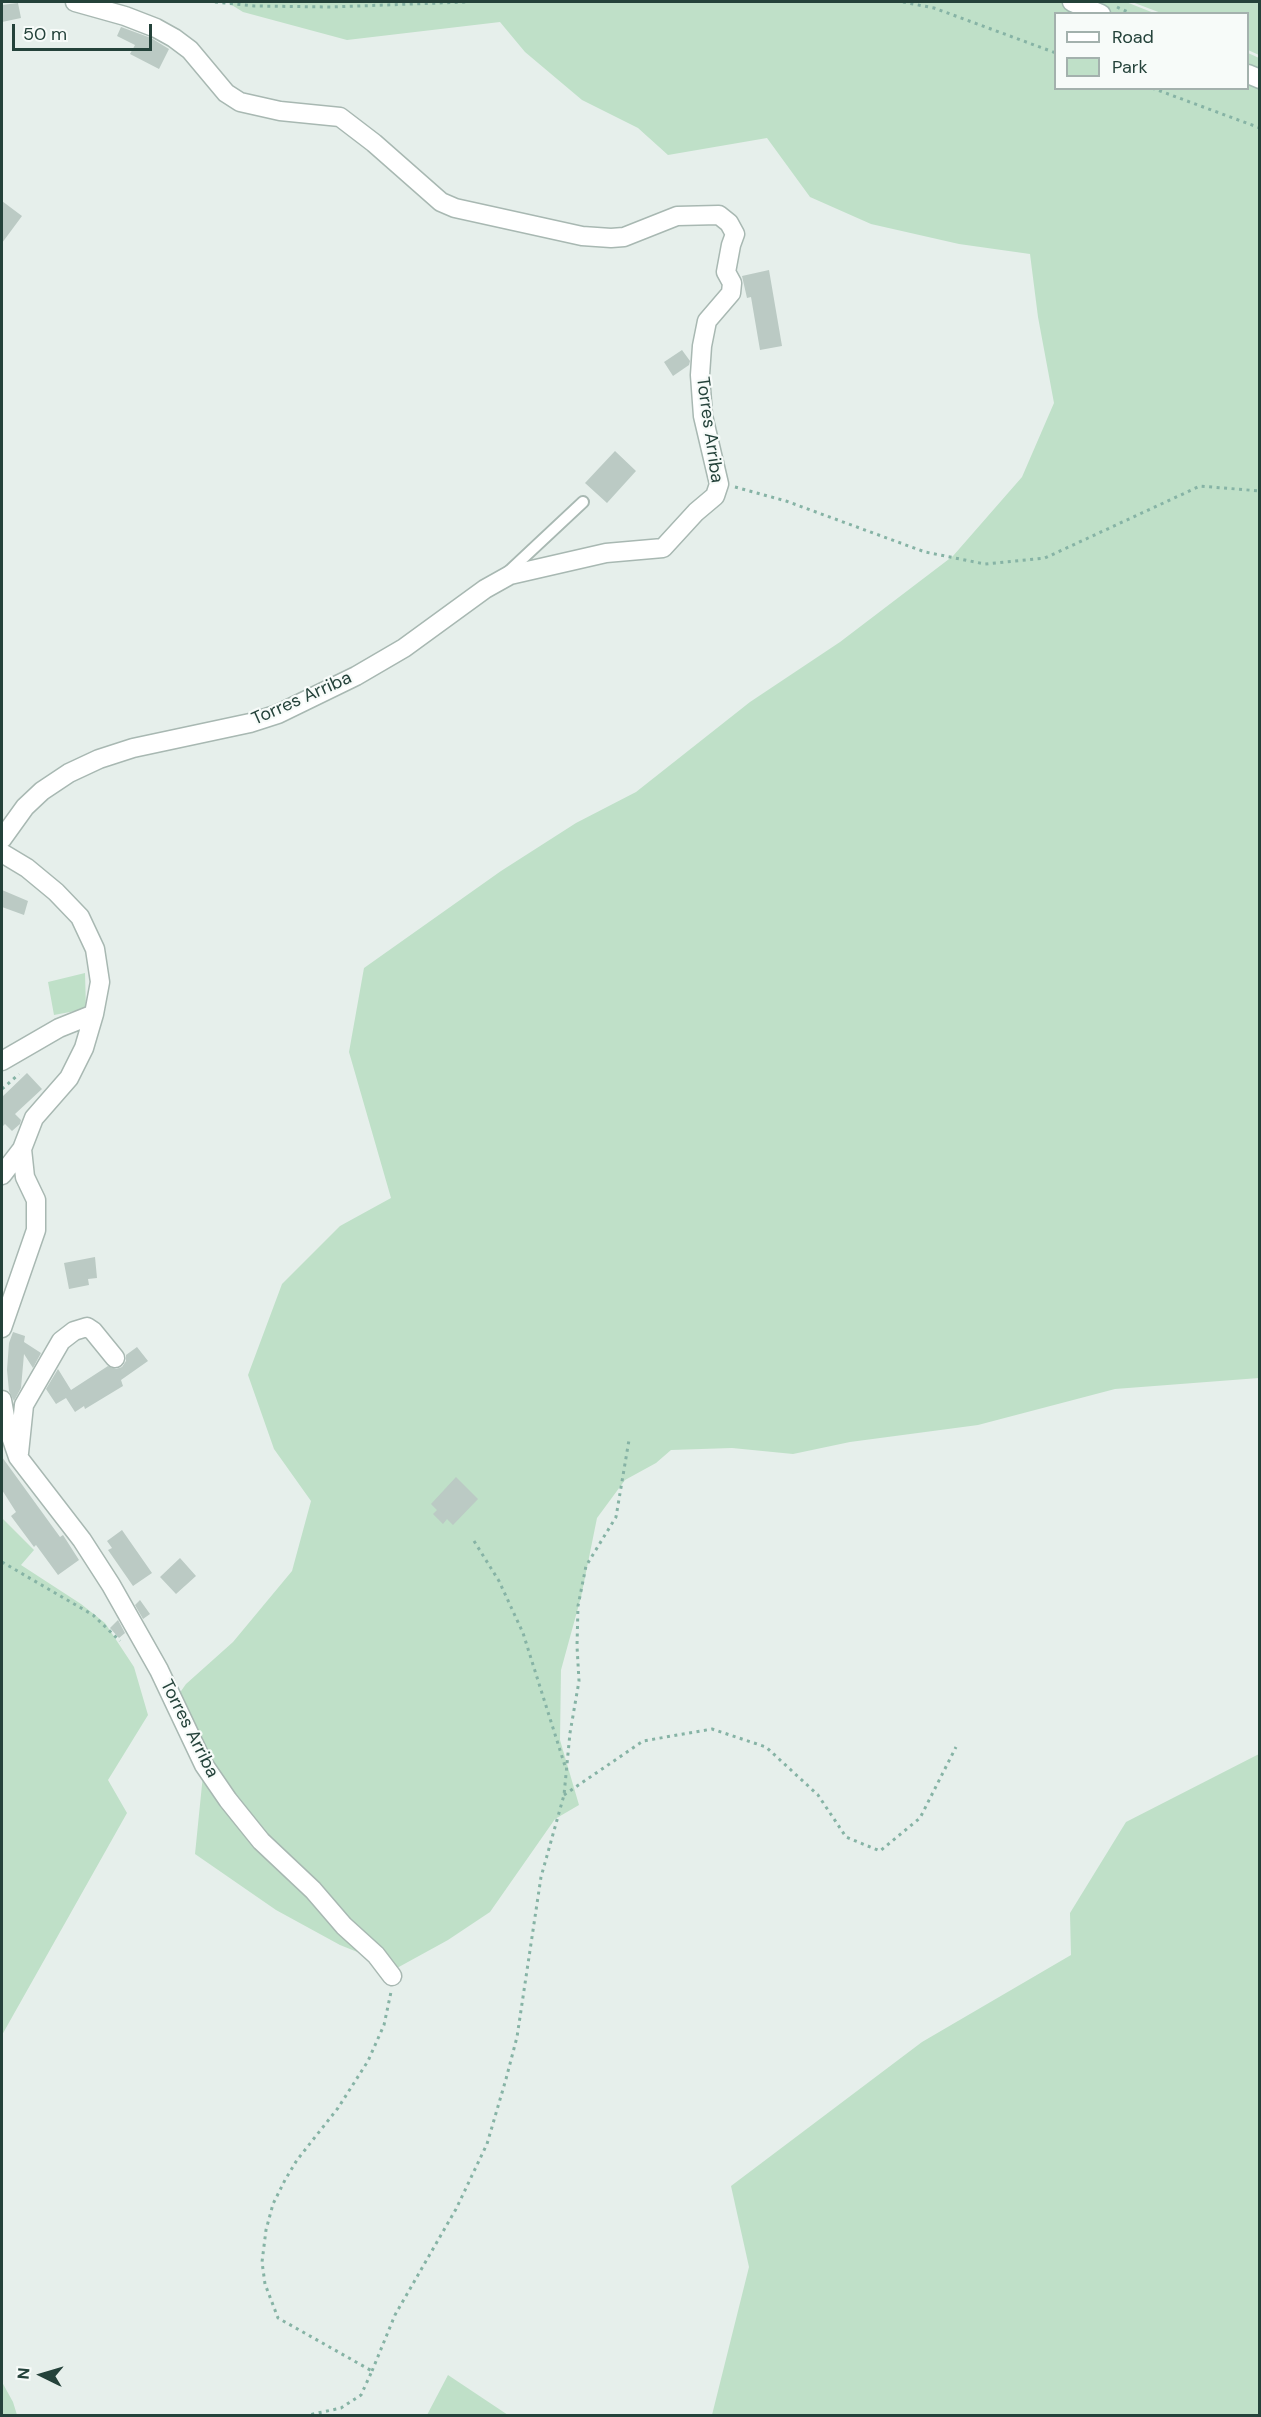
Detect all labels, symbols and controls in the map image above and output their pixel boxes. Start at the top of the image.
scale bar [15,12,154,50]
legend [1054,12,1249,90]
text: 50 m [23,22,67,46]
text: Road [1112,25,1154,49]
text: Park [1112,55,1148,79]
street label: Torres Arriba [691,376,727,484]
street label: Torres Arriba [249,667,355,731]
street label: Torres Arriba [155,1677,223,1781]
north arrow [12,2345,72,2405]
text: N [13,2367,35,2380]

